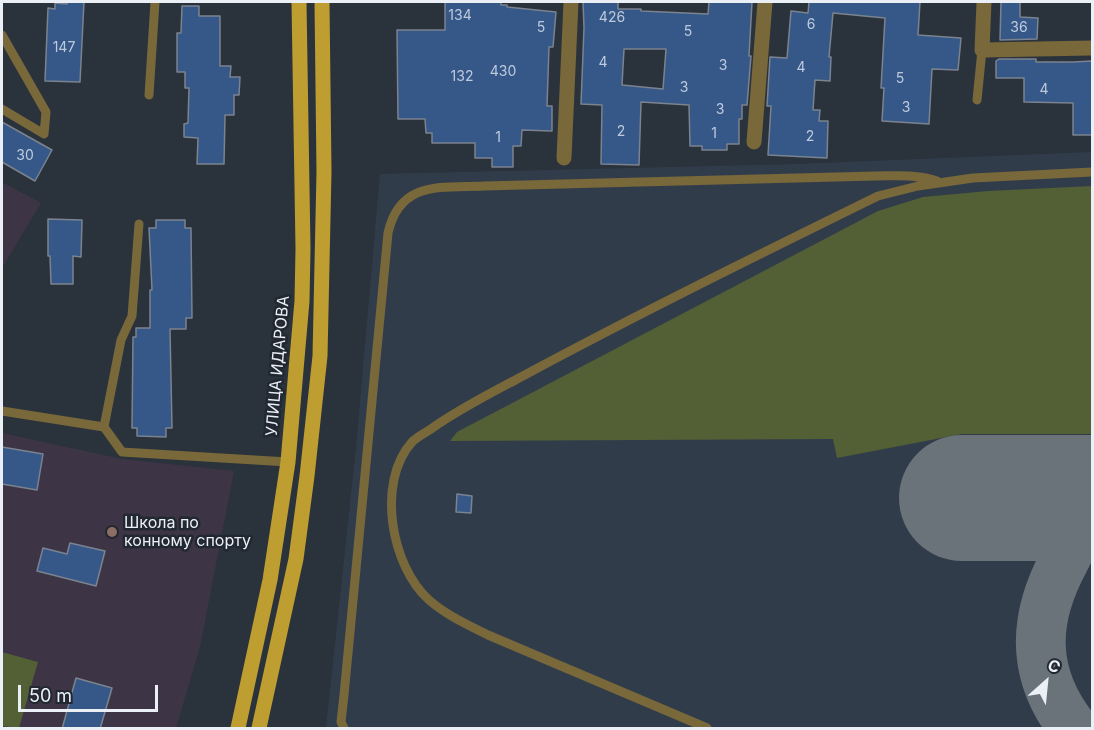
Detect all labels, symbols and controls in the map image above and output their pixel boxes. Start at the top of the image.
house number: 134 [448,8,472,24]
house number: 426 [599,10,625,26]
house number: 6 [807,17,815,33]
house number: 5 [537,20,545,36]
house number: 36 [1010,20,1028,36]
house number: 5 [684,24,692,40]
house number: 147 [53,40,75,56]
house number: 4 [598,55,608,71]
house number: 3 [719,58,727,74]
house number: 4 [796,60,806,76]
house number: 430 [490,64,516,80]
house number: 132 [451,69,473,85]
house number: 5 [896,71,904,87]
house number: 3 [680,80,688,96]
house number: 4 [1039,82,1049,98]
house number: 3 [902,100,910,116]
house number: 3 [716,102,724,118]
house number: 2 [617,124,625,140]
house number: 1 [711,126,717,142]
house number: 2 [806,129,814,145]
house number: 1 [495,130,501,146]
house number: 30 [16,148,34,164]
street label: УЛИЦА ИДАРОВА [262,295,294,437]
place label: Школа по конному спорту [124,513,251,551]
marker: Школа по конному спорту [105,525,119,539]
north arrow [1016,652,1076,712]
text: С [1044,654,1064,678]
scale bar [21,673,160,711]
text: 50 m [29,685,72,706]

